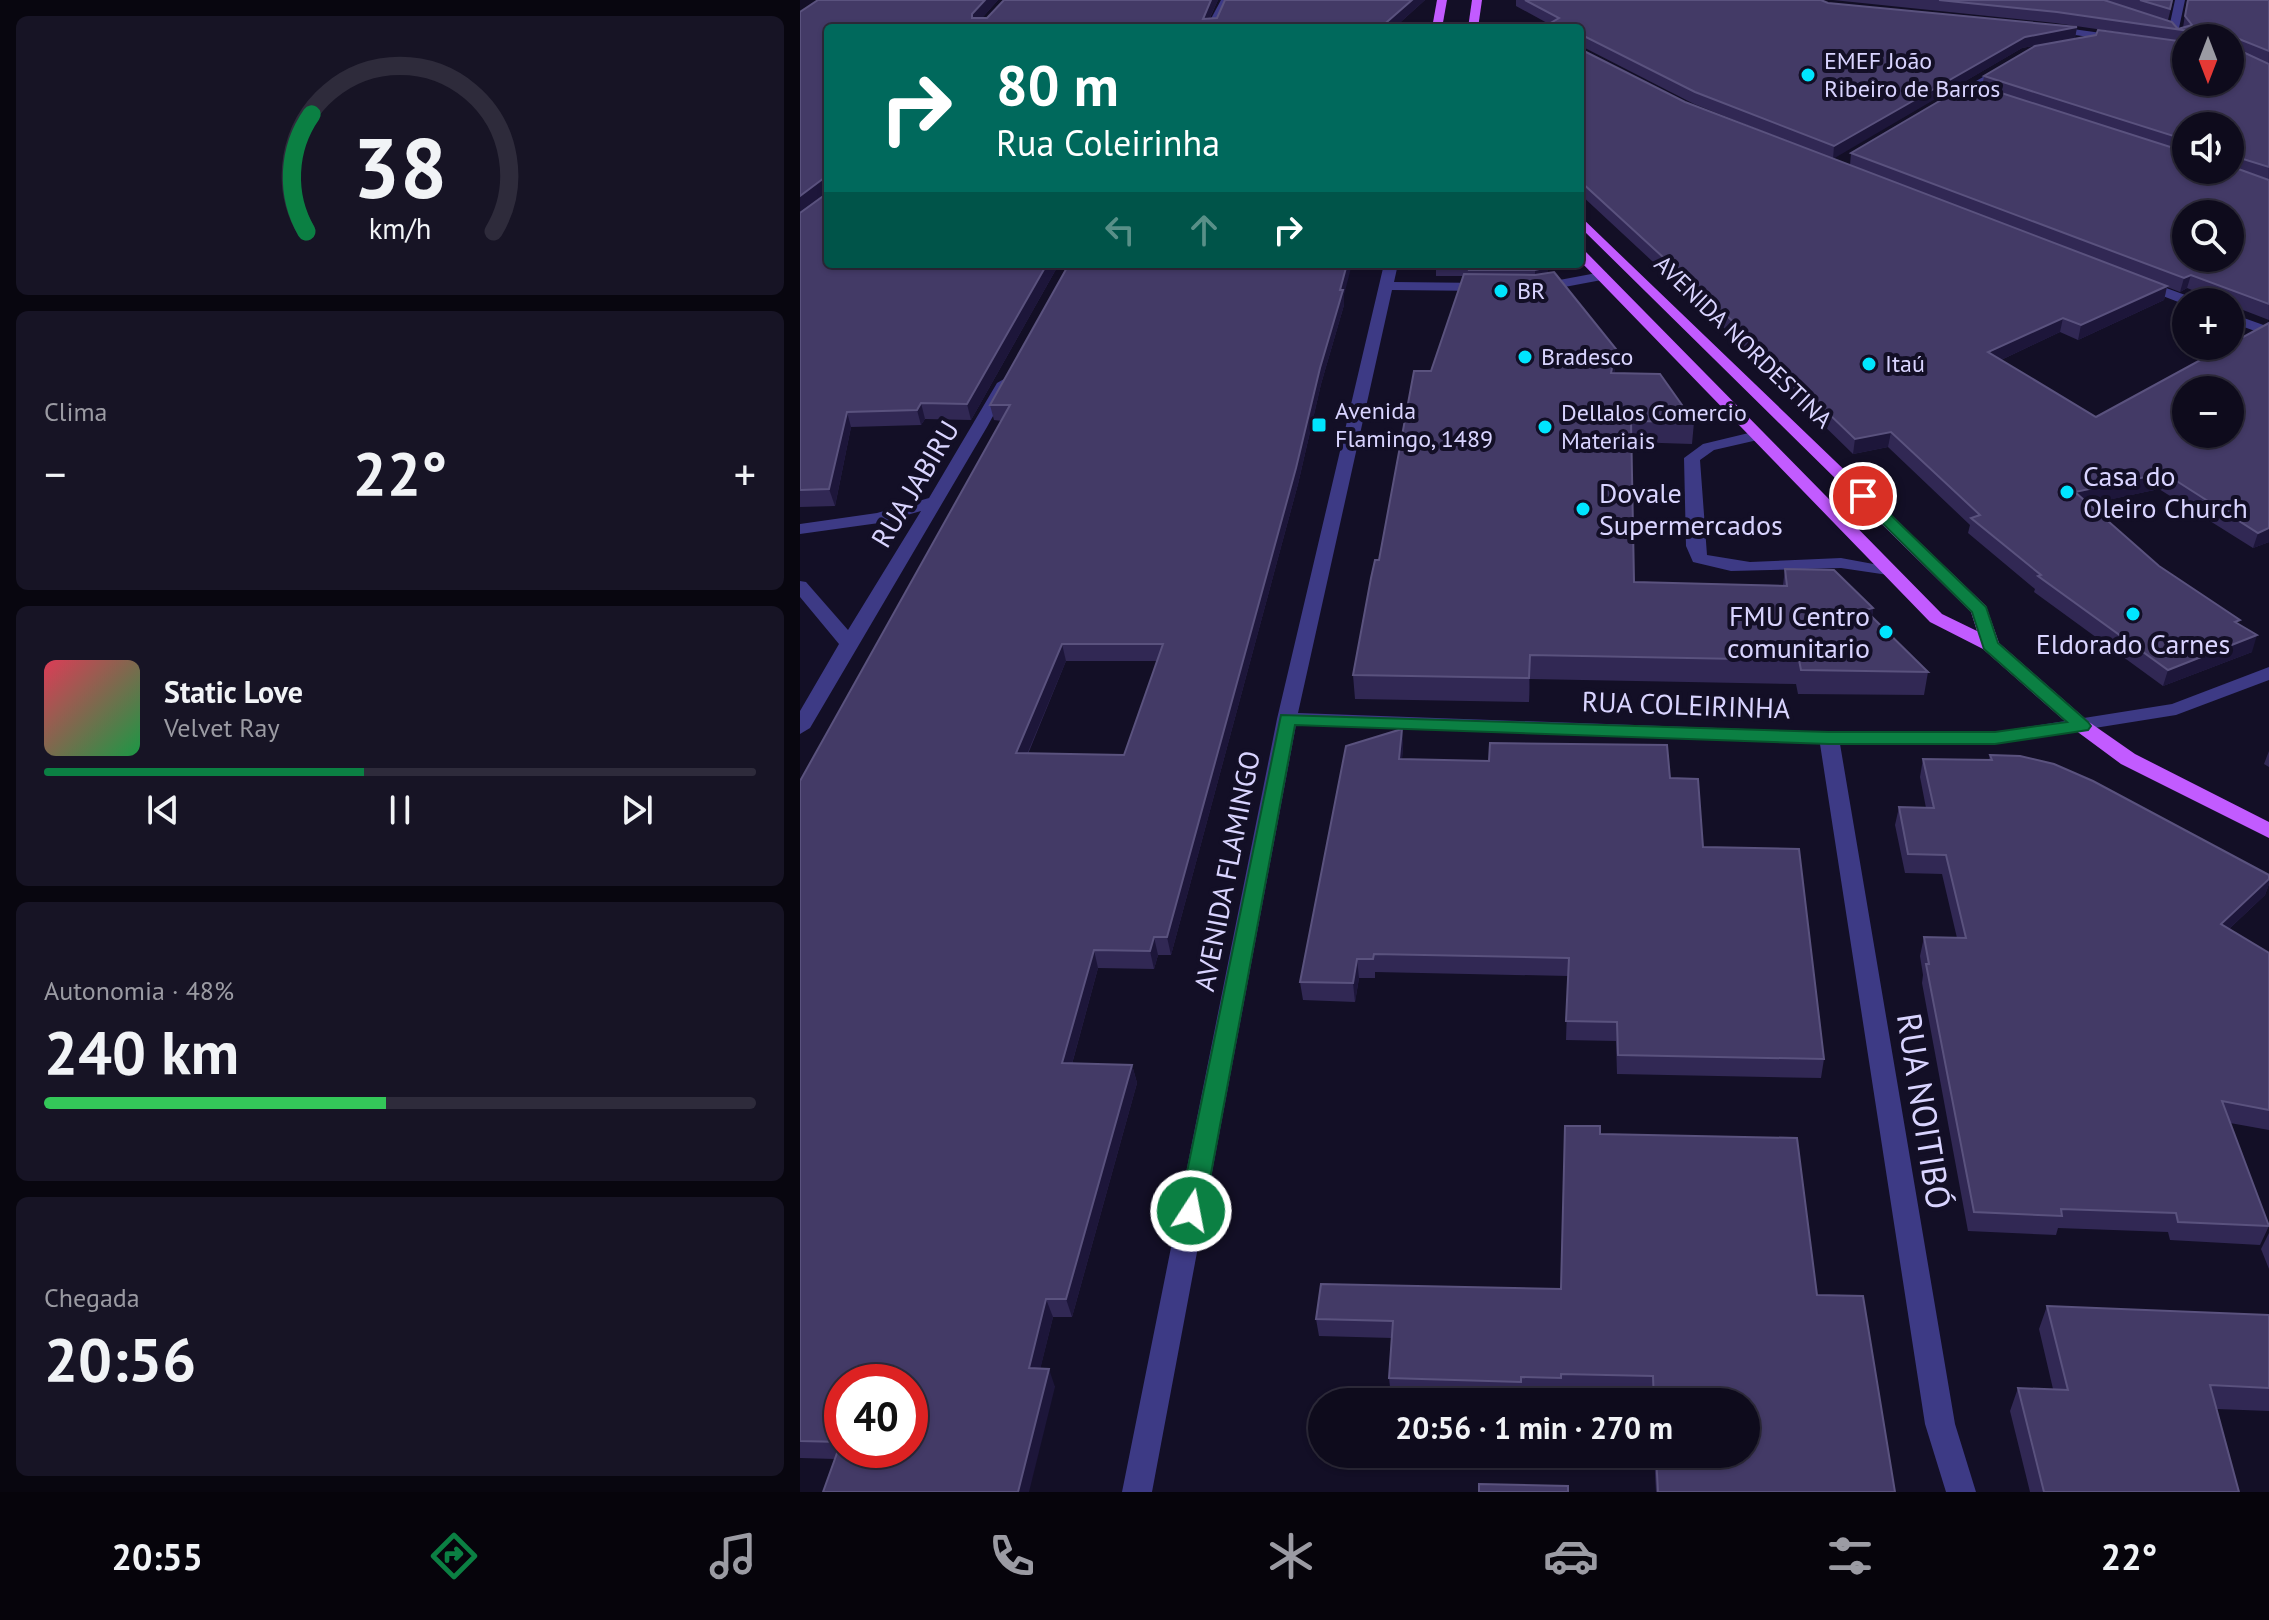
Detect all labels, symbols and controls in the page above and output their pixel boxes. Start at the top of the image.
north arrow [2172,24,2244,96]
map controls [2172,24,2244,448]
place label: EMEF João Ribeiro de Barros [1824,45,2000,104]
text: 80 m [996,49,1119,121]
icon: right [864,56,968,160]
marker: EMEF João Ribeiro de Barros [1799,66,1817,84]
text: 38 [353,112,447,220]
button: sound [2172,112,2244,184]
text: Rua Coleirinha [996,119,1220,166]
button: search [2172,200,2244,272]
icon: left [1098,208,1142,252]
icon: ahead [1182,208,1226,252]
icon: right [1266,208,1310,252]
text: km/h [369,210,431,247]
street label: AVENIDA NORDESTINA [1648,249,1839,435]
place label: BR [1517,275,1545,306]
marker: BR [1492,282,1510,300]
button: + [2172,288,2244,360]
place label: Bradesco [1541,341,1633,372]
marker: Bradesco [1516,348,1534,366]
place label: Itaú [1885,348,1925,379]
marker: Itaú [1860,355,1878,373]
button: − [2172,376,2244,448]
text: Clima [44,395,107,428]
place label: Avenida Flamingo, 1489 [1335,395,1493,454]
place label: Dellalos Comercio Materiais [1561,397,1747,456]
street label: RUA JABIRU [862,414,967,554]
marker: Avenida Flamingo, 1489 [1310,416,1328,434]
marker: Dellalos Comercio Materiais [1536,418,1554,436]
text: 22° [353,434,447,512]
text: − [44,445,66,502]
text: + [734,445,756,502]
place label: Casa do Oleiro Church [2083,457,2248,526]
pin [1829,462,1897,530]
place label: Dovale Supermercados [1599,474,1783,543]
icon: arrive [1841,474,1885,518]
marker: Casa do Oleiro Church [2058,483,2076,501]
marker: Dovale Supermercados [1574,500,1592,518]
place label: FMU Centro comunitario [1727,597,1870,666]
marker: Eldorado Carnes [2124,605,2142,623]
marker: FMU Centro comunitario [1877,623,1895,641]
place label: Eldorado Carnes [2036,625,2230,662]
text: Static Love [164,672,303,711]
street label: RUA COLEIRINHA [1581,682,1791,727]
text: Velvet Ray [164,711,280,744]
street label: AVENIDA FLAMINGO [1185,747,1268,994]
icon: previous [141,788,185,832]
icon: pause [378,788,422,832]
icon: next [615,788,659,832]
text: Autonomia · 48% [44,974,234,1007]
street label: RUA NOITIBÓ [1888,1010,1962,1212]
text: 240 km [44,1013,239,1091]
position arrow [1149,1169,1233,1253]
text: Chegada [44,1281,140,1314]
text: 20:56 [44,1320,196,1398]
speed limit sign: 40 [824,1364,928,1468]
text: 20:56 · 1 min · 270 m [1395,1408,1673,1447]
icon: directions [426,1528,482,1584]
icon: music [705,1528,761,1584]
icon: phone [984,1528,1040,1584]
icon: climate [1263,1528,1319,1584]
icon: car [1543,1528,1599,1584]
icon: filters [1822,1528,1878,1584]
text: 20:55 [112,1533,203,1580]
text: 22° [2101,1533,2157,1580]

